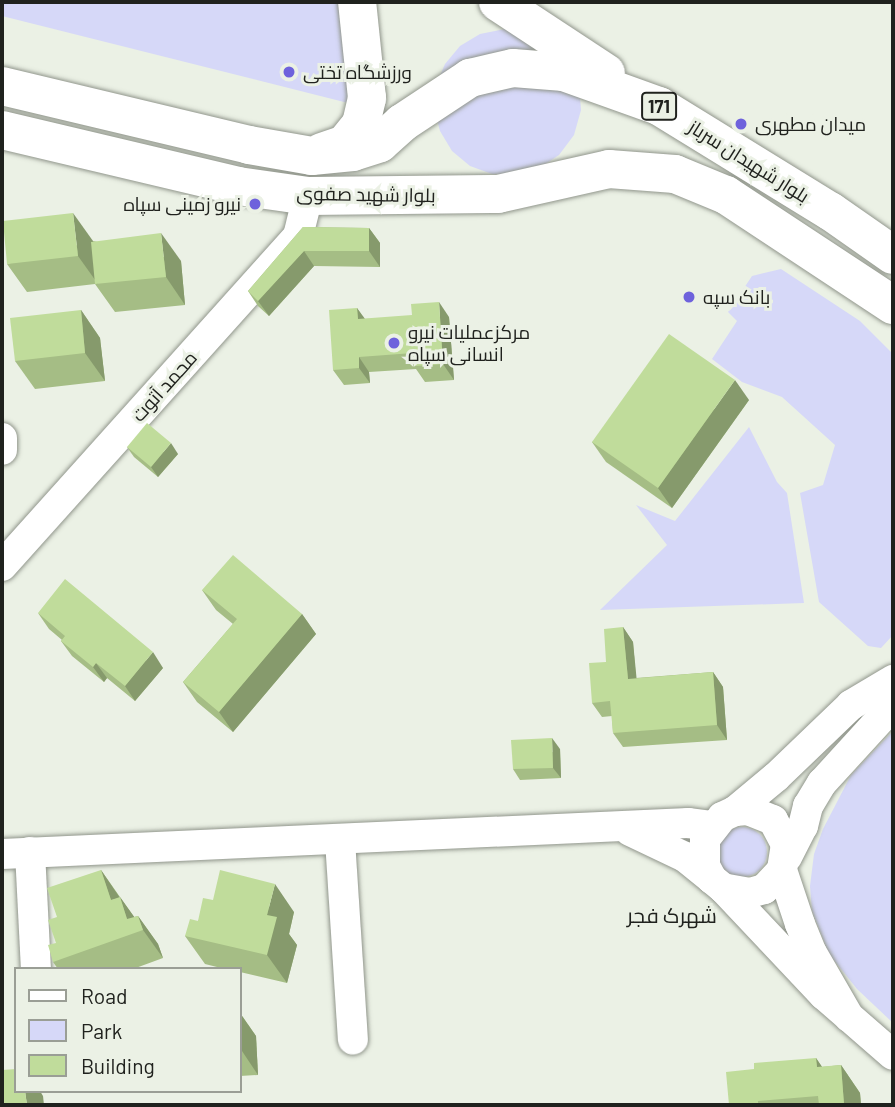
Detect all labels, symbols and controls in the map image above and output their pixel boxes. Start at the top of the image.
place label: ورزشگاه تختی [303,61,412,83]
marker: ورزشگاه تختی [281,64,297,80]
road number: 171 [640,92,678,120]
place label: میدان مطهری [755,113,866,135]
street label: بلوار شهیدان سرباز [684,115,814,207]
marker: میدان مطهری [733,116,749,132]
street label: بلوار شهید صفوی [296,181,436,207]
place label: نیرو زمینی سپاه [124,193,241,215]
marker: نیرو زمینی سپاه [247,196,263,212]
place label: بانک سپه [703,286,770,308]
marker: بانک سپه [681,289,697,305]
place label: مرکزعملیات نیرو انسانی سپاه [408,321,530,365]
marker: مرکزعملیات نیرو انسانی سپاه [386,335,402,351]
street label: محمد آتوت [127,346,201,426]
district label: شهرک فجر [627,902,717,928]
legend [14,967,242,1093]
text: Road [81,983,127,1008]
text: Park [81,1018,122,1043]
text: Building [81,1053,155,1078]

